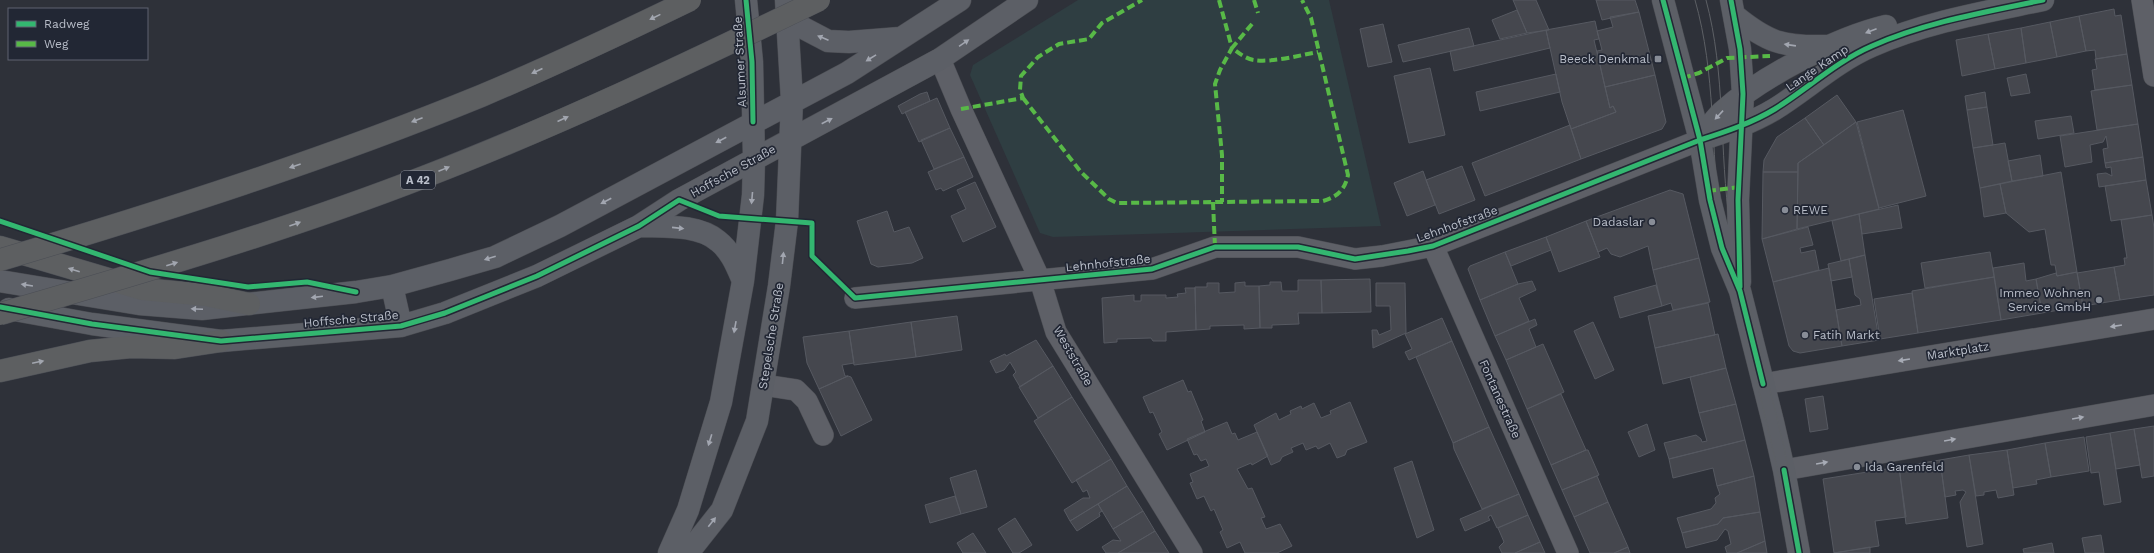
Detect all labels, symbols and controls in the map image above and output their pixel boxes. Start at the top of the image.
legend [8,8,148,60]
one-way arrow [650,14,661,20]
street label: Alsumer Straße [731,16,749,108]
text: Radweg [44,17,90,31]
one-way arrow [1865,28,1877,34]
one-way arrow [818,35,829,41]
text: Weg [44,37,69,51]
one-way arrow [959,39,969,47]
street label: Lange Kamp [1783,42,1851,94]
one-way arrow [1784,42,1797,48]
place label: Beeck Denkmal [1559,52,1650,66]
one-way arrow [865,54,876,62]
marker: Beeck Denkmal [1653,54,1663,64]
one-way arrow [530,68,542,74]
one-way arrow [1715,110,1724,120]
one-way arrow [558,116,569,122]
one-way arrow [410,118,422,124]
one-way arrow [821,118,832,124]
one-way arrow [715,136,727,143]
street label: Hoffsche Straße [688,142,778,200]
one-way arrow [289,163,301,169]
one-way arrow [438,166,450,172]
road number: A 42 [401,171,435,189]
one-way arrow [749,192,756,204]
one-way arrow [601,198,612,204]
street label: Lehnhofstraße [1415,203,1499,245]
place label: REWE [1793,203,1828,217]
marker: REWE [1780,205,1790,215]
place label: Dadaslar [1593,215,1644,229]
marker: Dadaslar [1647,217,1657,227]
one-way arrow [290,221,302,227]
one-way arrow [672,225,684,232]
one-way arrow [779,252,786,264]
street label: Lehnhofstraße [1065,252,1151,274]
one-way arrow [483,255,495,261]
one-way arrow [166,261,178,267]
one-way arrow [68,267,80,273]
one-way arrow [20,282,33,288]
street label: Stepelsche Straße [756,282,786,390]
place label: Immeo Wohnen Service GmbH [1999,286,2091,314]
one-way arrow [311,294,323,300]
marker: Immeo Wohnen Service GmbH [2094,295,2104,305]
one-way arrow [191,305,203,312]
street label: Hoffsche Straße [303,308,399,330]
one-way arrow [731,321,737,333]
one-way arrow [2109,323,2122,329]
street label: Weststraße [1050,324,1096,388]
place label: Fatih Markt [1813,328,1880,342]
marker: Fatih Markt [1800,330,1810,340]
street label: Marktplatz [1926,339,1990,363]
one-way arrow [1898,357,1910,363]
one-way arrow [32,358,44,364]
street label: Fontanestraße [1476,358,1524,441]
one-way arrow [2072,415,2084,421]
one-way arrow [706,434,712,446]
one-way arrow [1944,437,1956,443]
one-way arrow [1816,459,1828,465]
place label: Ida Garenfeld [1865,460,1944,474]
marker: Ida Garenfeld [1852,462,1862,472]
one-way arrow [708,517,716,528]

